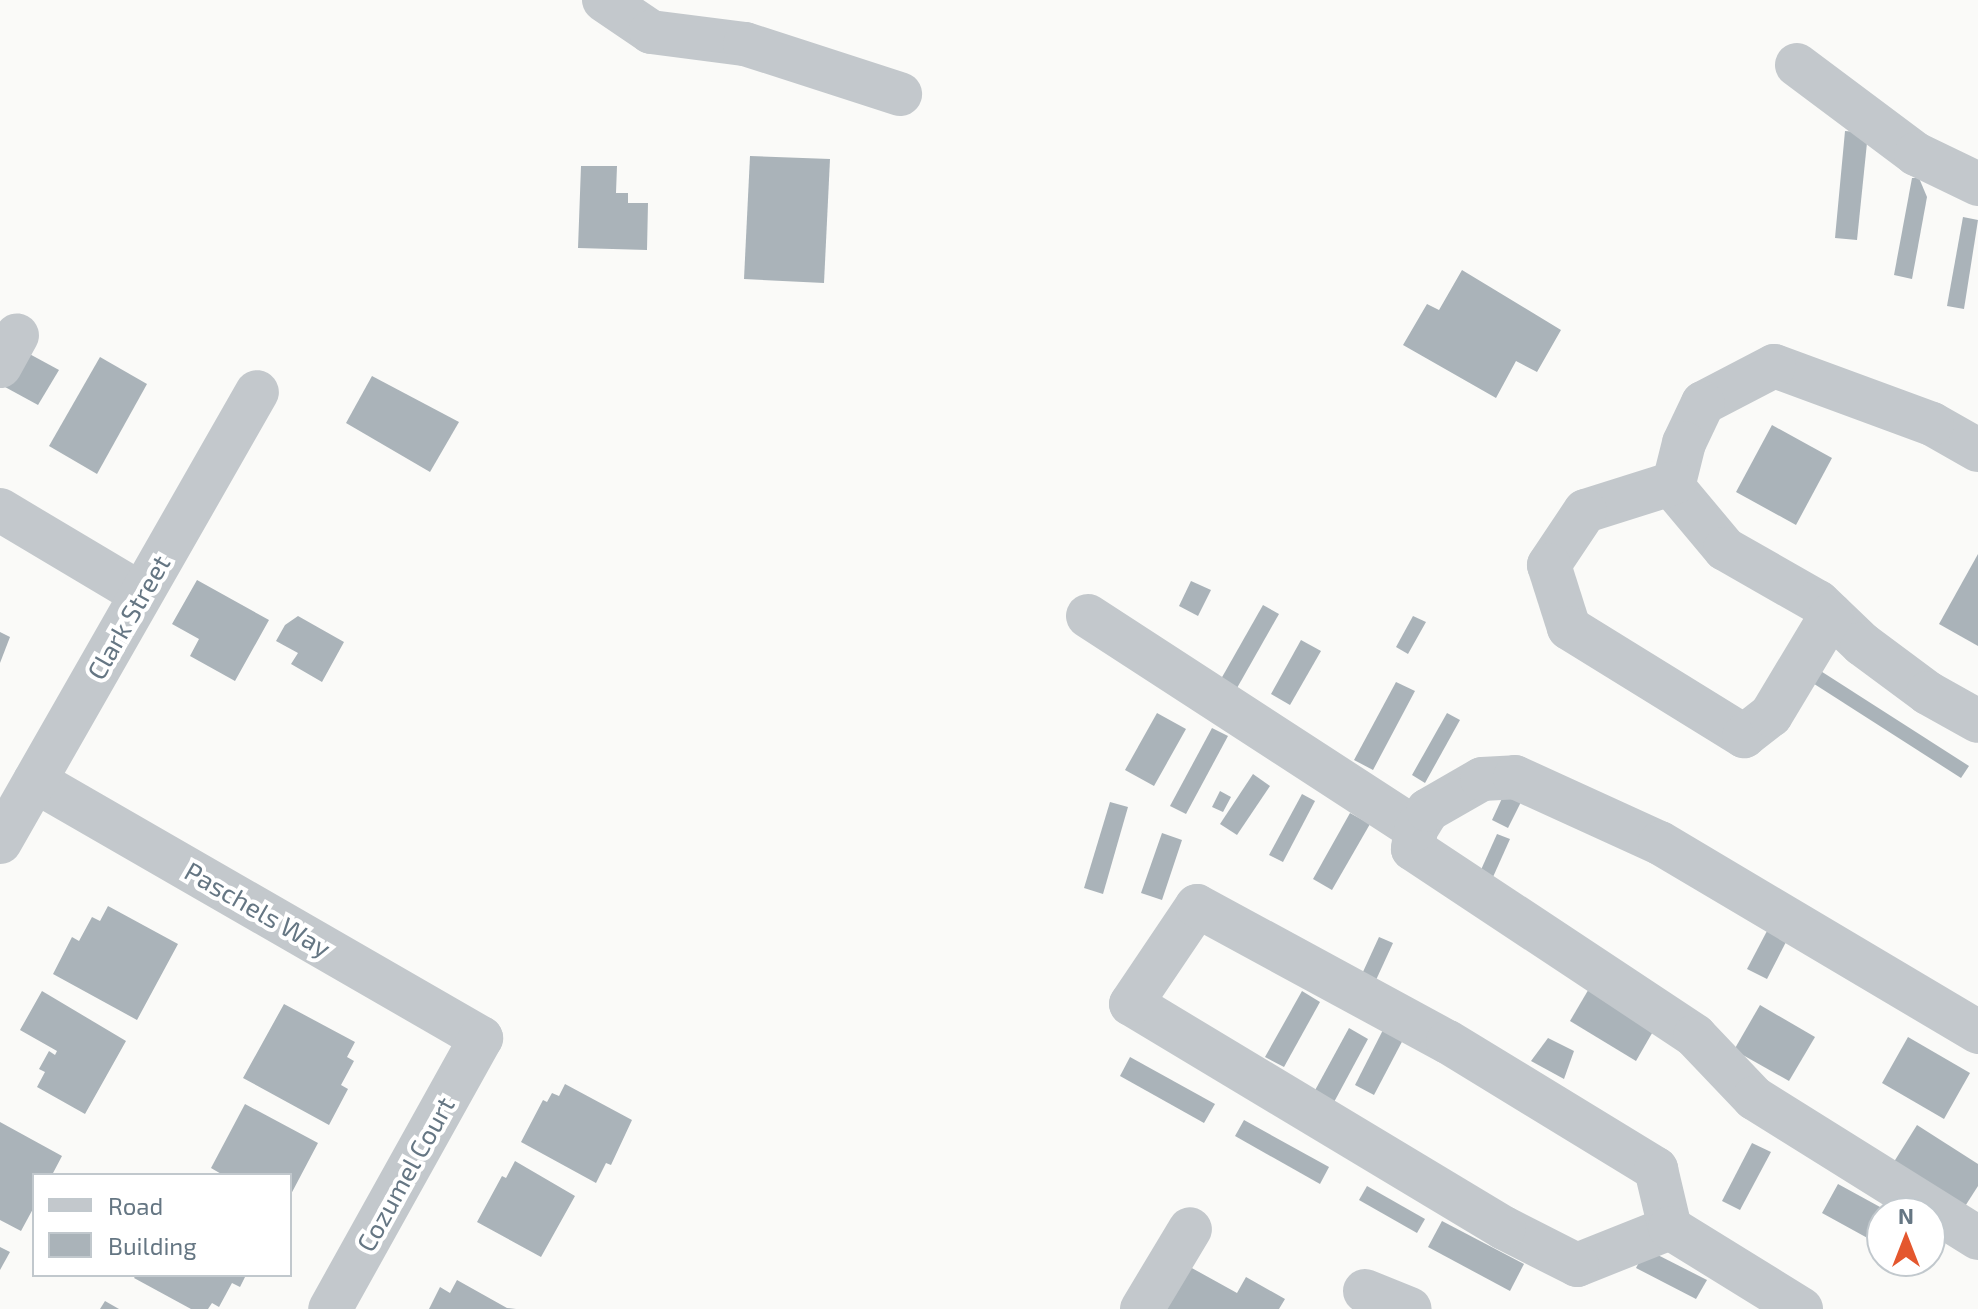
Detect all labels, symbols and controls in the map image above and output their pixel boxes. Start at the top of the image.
street label: Clark Street [80,549,176,685]
street label: Paschels Way [179,855,337,963]
street label: Cozumel Court [350,1091,460,1257]
legend [32,1173,292,1277]
text: Road [108,1191,163,1220]
north arrow [1866,1197,1946,1277]
text: N [1898,1202,1914,1228]
text: Building [108,1231,197,1260]

